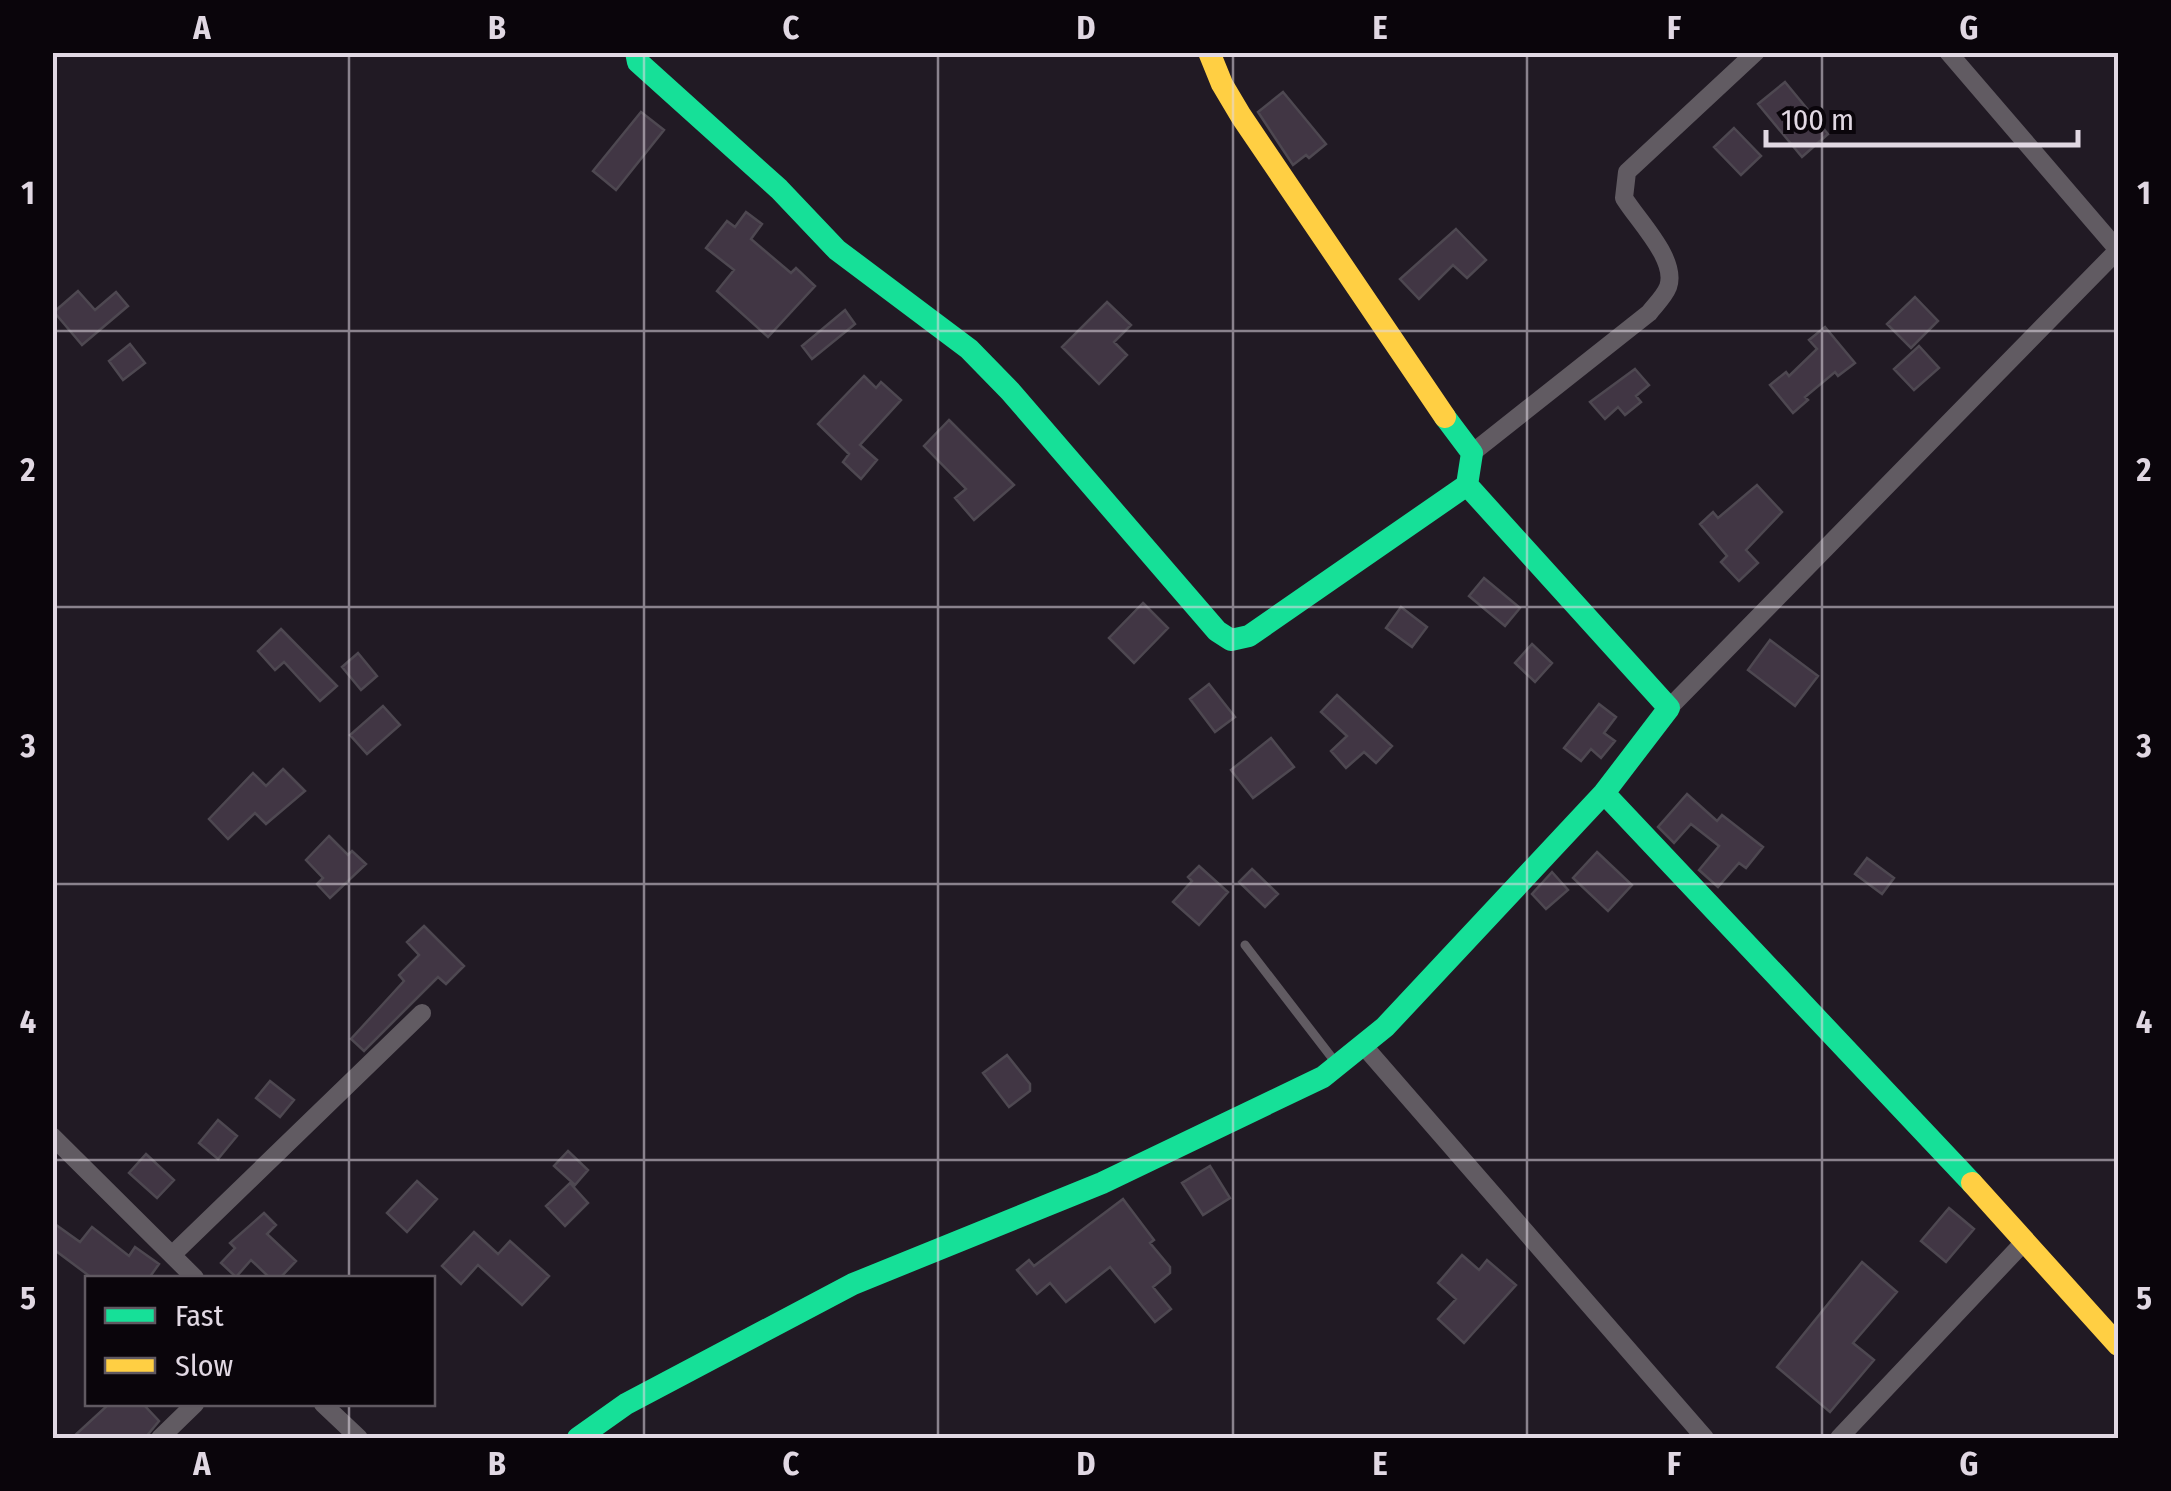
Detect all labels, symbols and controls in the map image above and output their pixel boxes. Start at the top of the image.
text: A [192,9,211,47]
text: B [488,9,506,47]
text: C [783,9,800,47]
text: D [1076,9,1096,47]
text: E [1372,9,1388,47]
text: F [1667,9,1681,47]
text: G [1960,9,1978,47]
scale bar [1766,85,2078,147]
text: 100 m [1781,102,1854,138]
text: 1 [21,174,35,212]
text: 1 [2137,174,2151,212]
text: 2 [20,451,36,489]
text: 2 [2136,451,2152,489]
text: 3 [19,727,36,765]
text: 3 [2135,727,2152,765]
text: 4 [20,1003,36,1041]
text: 4 [2136,1003,2152,1041]
legend [85,1276,435,1406]
text: 5 [20,1279,36,1317]
text: 5 [2136,1279,2152,1317]
text: Fast [175,1298,224,1334]
text: Slow [175,1348,233,1384]
text: A [192,1445,211,1483]
text: B [488,1445,506,1483]
text: C [783,1445,800,1483]
text: D [1076,1445,1096,1483]
text: E [1372,1445,1388,1483]
text: F [1667,1445,1681,1483]
text: G [1960,1445,1978,1483]

